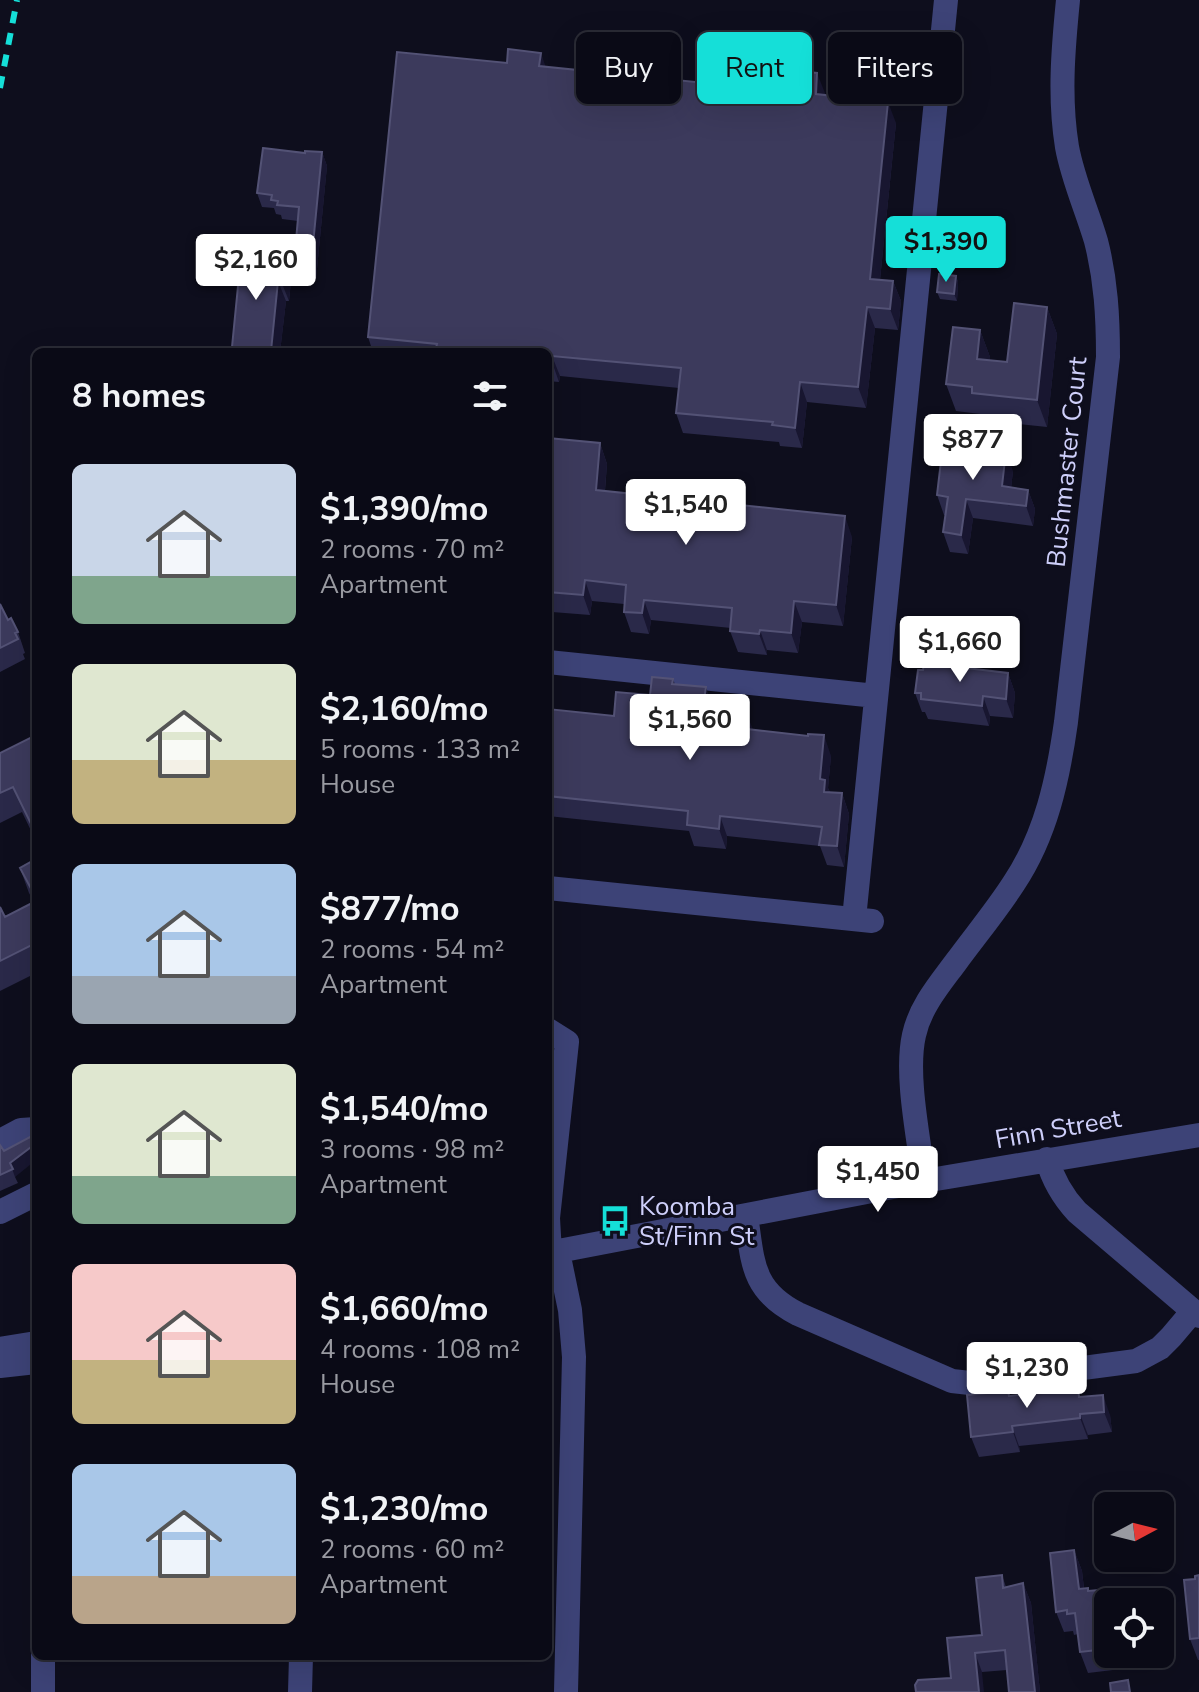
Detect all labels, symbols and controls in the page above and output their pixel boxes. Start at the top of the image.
chip: Buy [576,32,681,104]
chip: Rent [697,32,812,104]
chip: Filters [828,32,962,104]
pin: $1,390 [881,216,1011,284]
text: $1,390 [904,224,988,259]
pin: $2,160 [191,234,321,302]
text: $2,160 [214,242,298,277]
street label: Bushmaster Court [1039,354,1096,569]
text: 8 homes [72,373,206,419]
icon: filters [468,374,512,418]
pin: $877 [926,414,1020,482]
text: $877 [942,422,1004,457]
pin: $1,540 [621,479,751,547]
text: $1,390/mo [320,486,488,532]
text: $1,540 [644,487,728,522]
icon: home [136,496,232,592]
text: 2 rooms · 70 m² [320,532,504,567]
text: Apartment [320,567,447,602]
pin: $1,660 [895,616,1025,684]
text: $1,660 [918,624,1002,659]
text: $2,160/mo [320,686,488,732]
pin: $1,560 [625,694,755,762]
icon: home [136,696,232,792]
text: $1,560 [648,702,732,737]
text: 5 rooms · 133 m² [320,732,520,767]
text: House [320,767,395,802]
text: $877/mo [320,886,460,932]
icon: home [136,896,232,992]
text: 2 rooms · 54 m² [320,932,504,967]
text: Apartment [320,967,447,1002]
text: $1,540/mo [320,1086,488,1132]
icon: home [136,1096,232,1192]
street label: Finn Street [992,1101,1125,1157]
text: 3 rooms · 98 m² [320,1132,504,1167]
pin: $1,450 [813,1146,943,1214]
text: $1,450 [836,1154,920,1189]
text: Apartment [320,1167,447,1202]
place label: Koomba St/Finn St [639,1189,755,1254]
bus stop icon: Koomba St/Finn St [598,1204,632,1238]
text: $1,660/mo [320,1286,488,1332]
icon: home [136,1296,232,1392]
text: 4 rooms · 108 m² [320,1332,520,1367]
pin: $1,230 [962,1342,1092,1410]
text: $1,230 [985,1350,1069,1385]
text: House [320,1367,395,1402]
text: $1,230/mo [320,1486,488,1532]
north arrow [1094,1492,1174,1572]
map controls [1094,1492,1174,1668]
icon: home [136,1496,232,1592]
text: 2 rooms · 60 m² [320,1532,504,1567]
text: Apartment [320,1567,447,1602]
button: locate [1094,1588,1174,1668]

